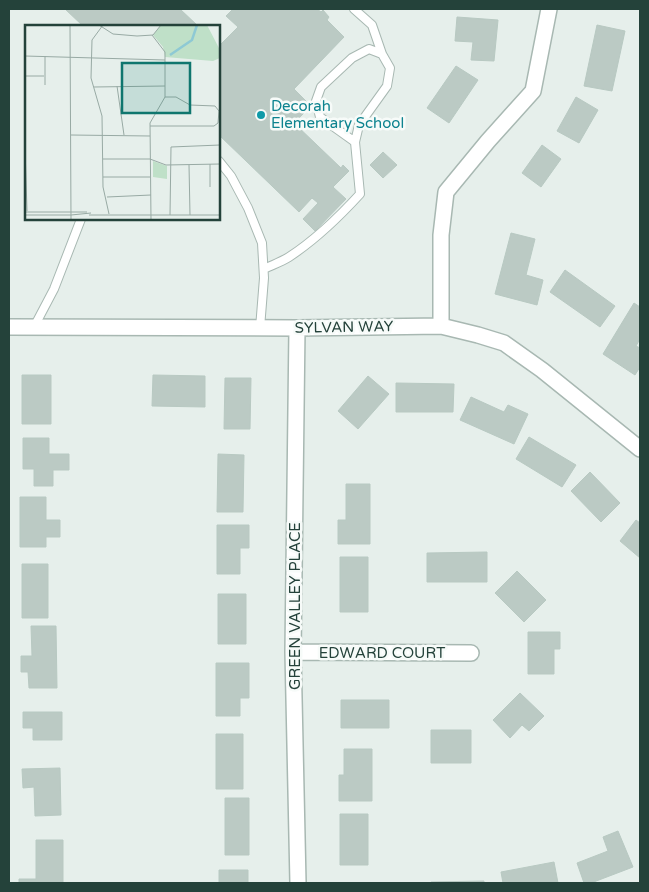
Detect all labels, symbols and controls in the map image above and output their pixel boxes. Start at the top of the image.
inset map [25,25,220,220]
place label: Decorah Elementary School [271,97,404,132]
marker: Decorah Elementary School [255,109,267,121]
street label: SYLVAN WAY [295,317,394,337]
street label: GREEN VALLEY PLACE [286,522,304,690]
street label: EDWARD COURT [319,644,445,662]

